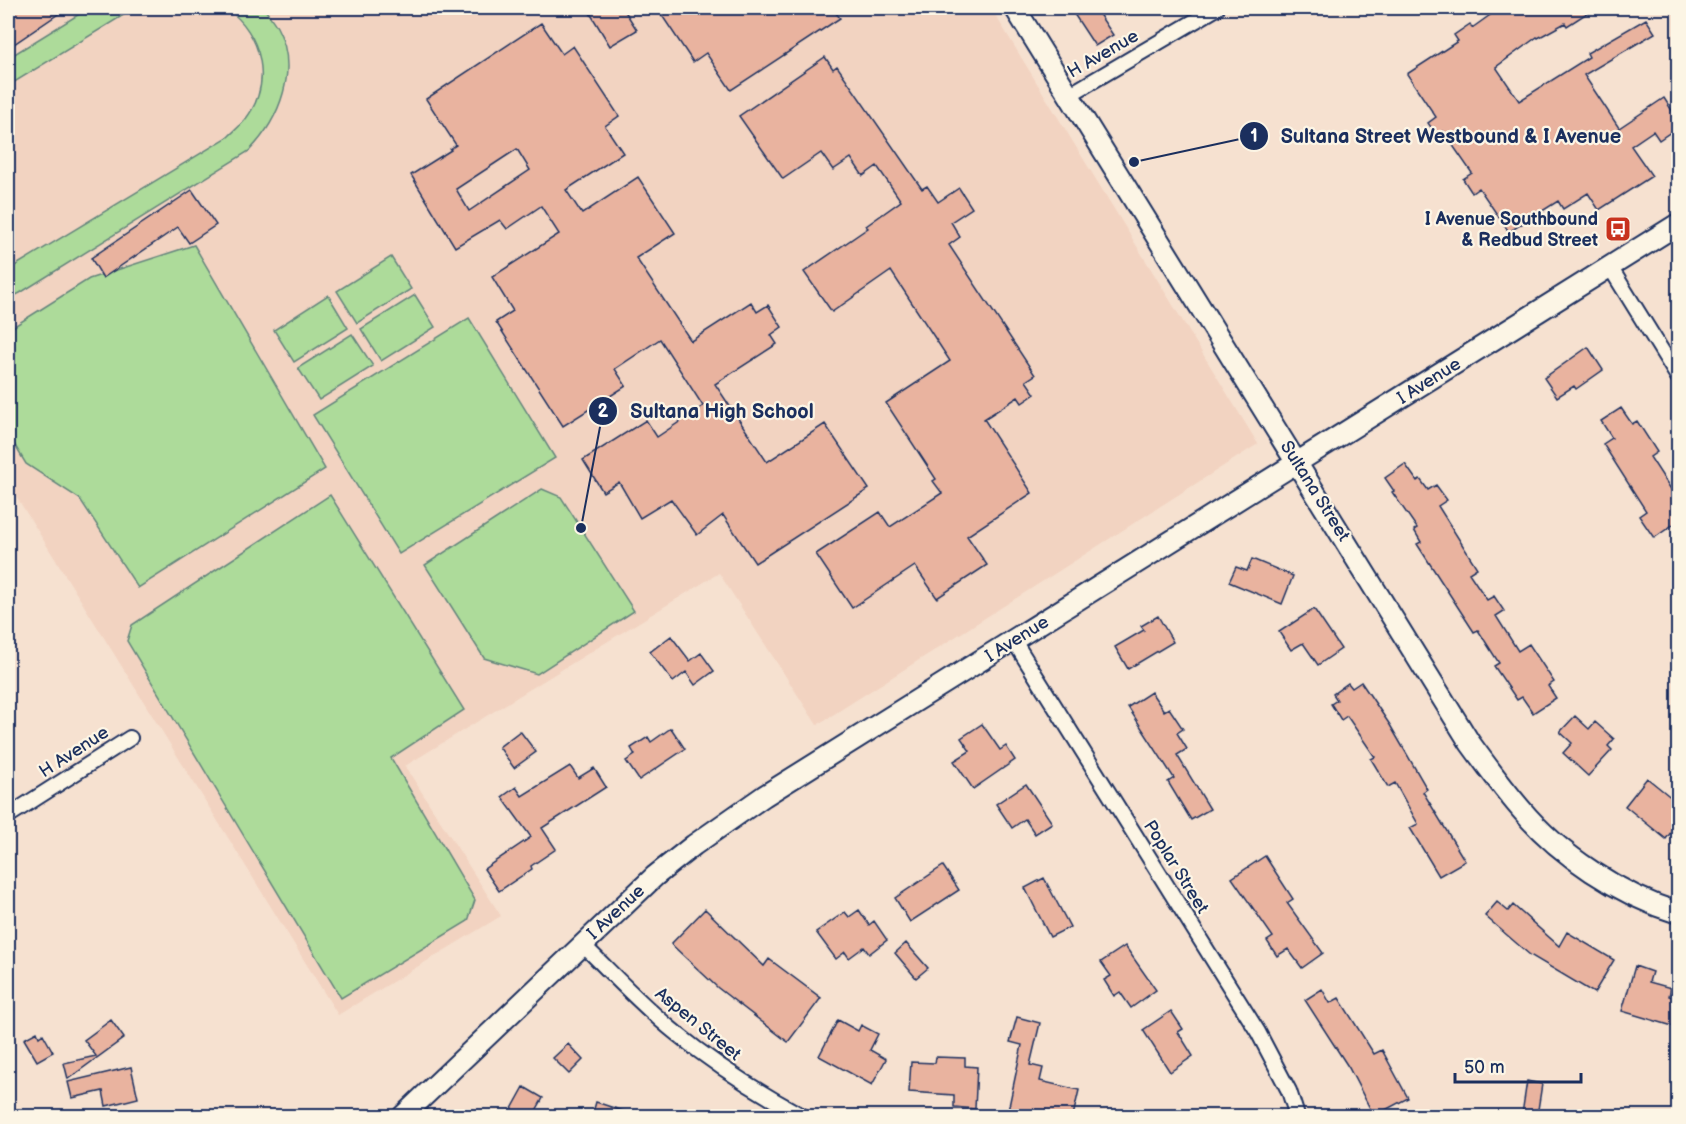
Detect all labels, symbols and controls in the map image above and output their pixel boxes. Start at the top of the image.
street label: H Avenue [1064,25,1142,83]
callout: Sultana Street Westbound & I Avenue [1239,117,1634,155]
text: Sultana Street Westbound & I Avenue [1281,125,1621,149]
text: 1 [1250,126,1258,147]
place label: I Avenue Southbound & Redbud Street [1425,209,1598,251]
bus stop icon: I Avenue Southbound & Redbud Street [1603,214,1633,244]
street label: I Avenue [1393,353,1465,409]
callout: Sultana High School [588,392,825,430]
text: Sultana High School [630,400,814,424]
text: 2 [598,401,609,422]
street label: Sultana Street [1276,437,1354,545]
street label: I Avenue [981,611,1053,667]
street label: H Avenue [35,722,113,782]
street label: Poplar Street [1139,817,1213,918]
street label: I Avenue [583,880,649,944]
street label: Aspen Street [651,983,746,1065]
scale bar [1455,1046,1581,1084]
text: 50 m [1464,1057,1505,1078]

